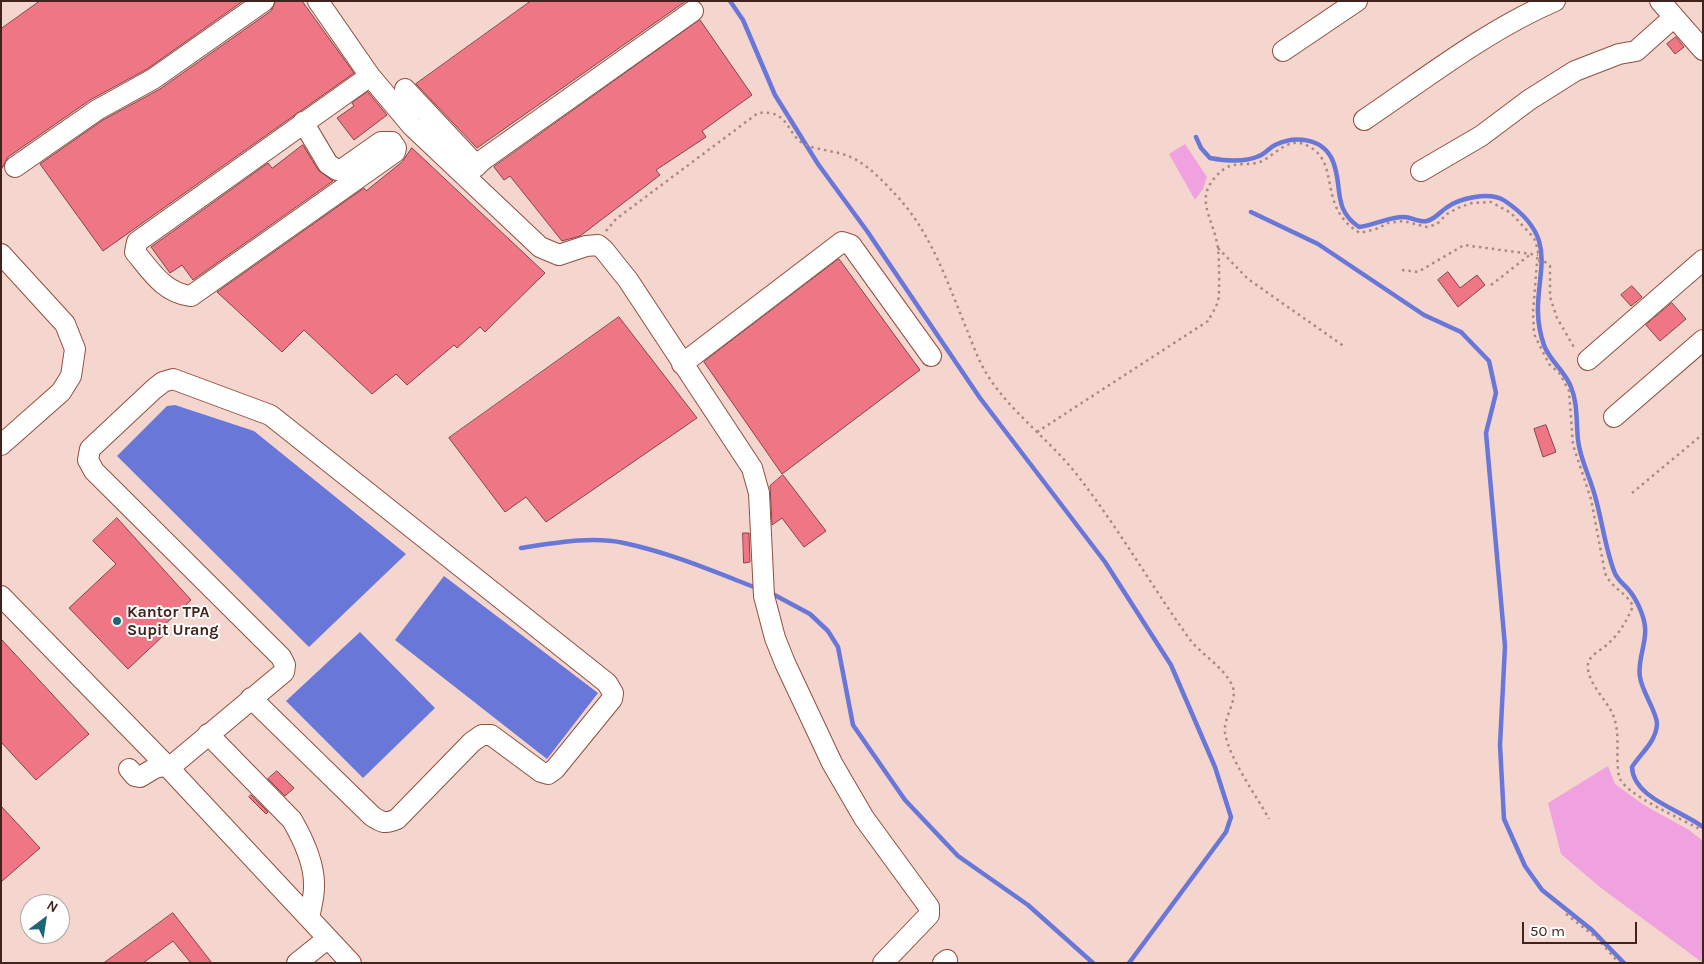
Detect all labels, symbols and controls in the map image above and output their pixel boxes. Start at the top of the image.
place label: Kantor TPA Supit Urang [127,602,219,640]
marker: Kantor TPA Supit Urang [111,615,123,627]
north arrow [20,894,70,944]
text: N [44,897,61,916]
scale bar [1524,912,1639,944]
text: 50 m [1530,922,1565,940]

